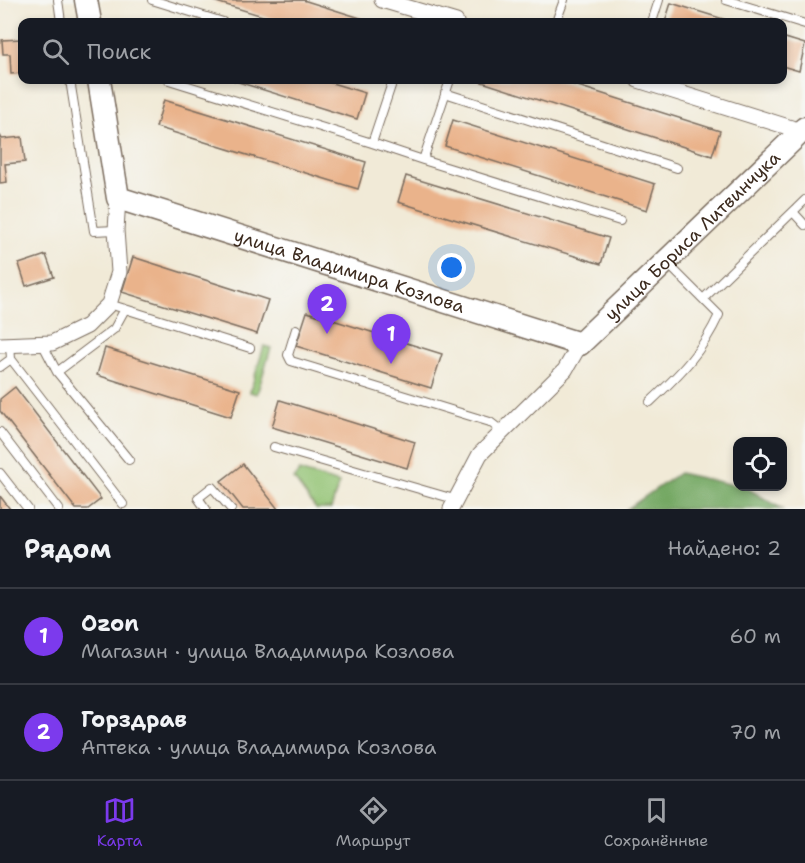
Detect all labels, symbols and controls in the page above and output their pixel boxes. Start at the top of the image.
search box [18,18,787,84]
icon: search [39,35,72,68]
text: Поиск [87,37,151,66]
street label: улица Бориса Литвинчука [599,146,786,326]
street label: улица Владимира Козлова [231,223,467,319]
your location [437,253,466,282]
pin: 2 [308,284,346,334]
pin: 1 [372,314,410,364]
map controls [733,437,787,491]
button: locate [733,437,787,491]
text: Рядом [24,531,111,566]
text: Найдено: 2 [668,535,781,561]
text: Ozon [81,609,139,638]
text: 1 [39,623,48,649]
text: 60 m [729,623,781,649]
text: Магазин · улица Владимира Козлова [81,638,454,664]
text: Горздрав [81,705,187,734]
text: 2 [37,719,51,745]
text: 70 m [729,719,781,745]
text: Аптека · улица Владимира Козлова [81,734,436,760]
tab: Карта [97,794,142,851]
tab: Маршрут [336,794,410,851]
tab: Сохранённые [604,794,708,851]

